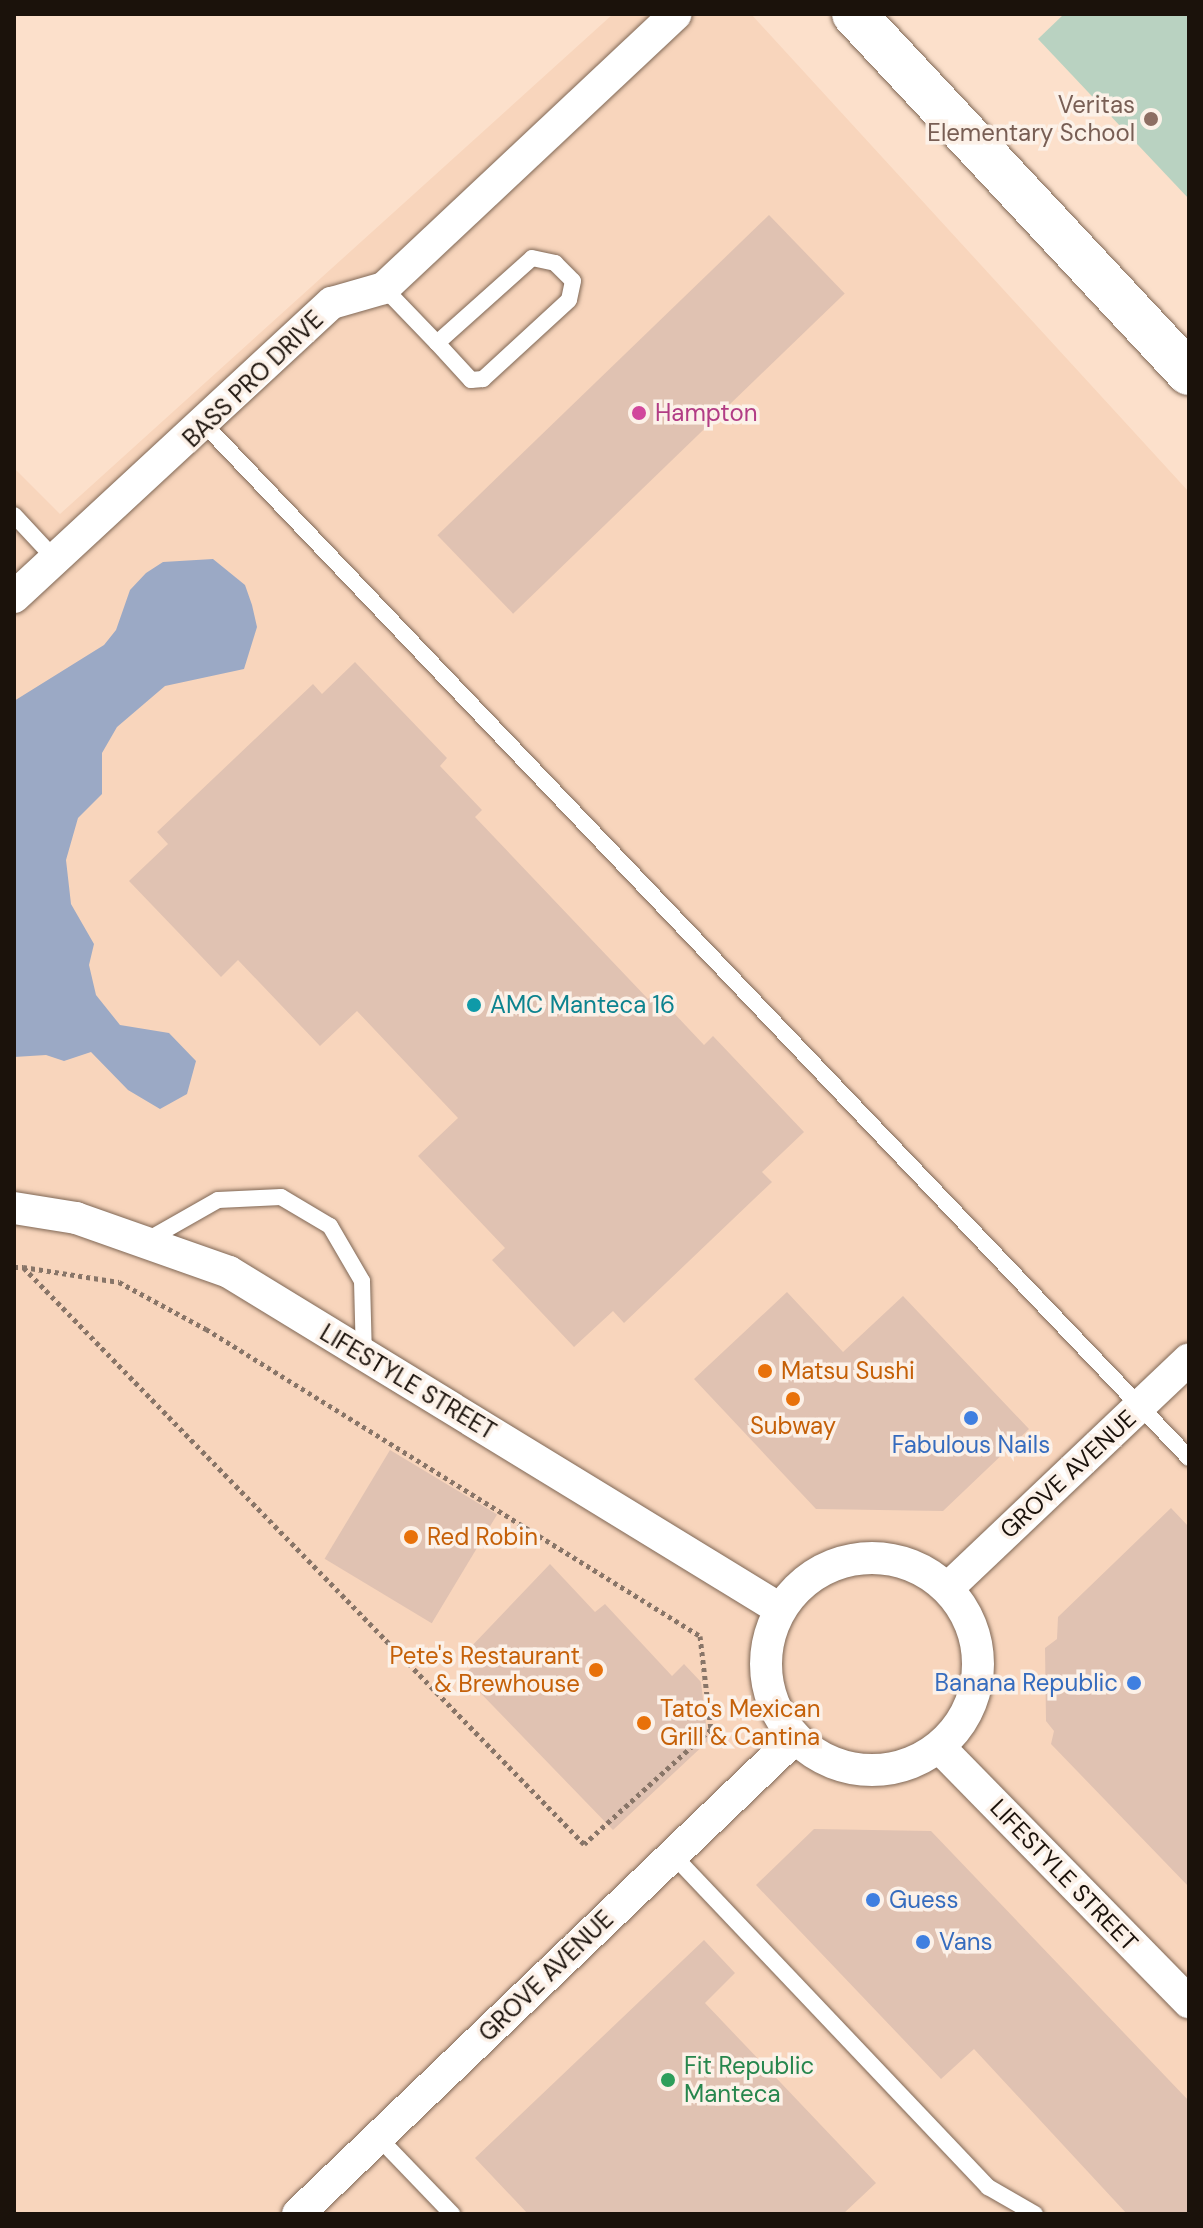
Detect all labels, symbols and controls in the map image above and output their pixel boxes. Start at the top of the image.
place label: Veritas Elementary School [927,91,1135,147]
marker: Veritas Elementary School [1142,110,1160,128]
street label: BASS PRO DRIVE [177,305,329,453]
place label: Hampton [655,399,757,427]
marker: Hampton [630,404,648,422]
place label: AMC Manteca 16 [490,991,675,1019]
marker: AMC Manteca 16 [465,996,483,1014]
street label: LIFESTYLE STREET [315,1318,501,1446]
place label: Matsu Sushi [781,1357,915,1385]
marker: Matsu Sushi [756,1362,774,1380]
marker: Subway [784,1390,802,1408]
street label: GROVE AVENUE [994,1404,1142,1544]
marker: Fabulous Nails [962,1409,980,1427]
place label: Subway [750,1412,836,1440]
place label: Fabulous Nails [892,1431,1050,1459]
place label: Red Robin [427,1523,538,1551]
marker: Red Robin [402,1528,420,1546]
place label: Pete's Restaurant & Brewhouse [390,1642,580,1698]
marker: Pete's Restaurant & Brewhouse [587,1661,605,1679]
place label: Banana Republic [935,1669,1118,1697]
marker: Banana Republic [1125,1674,1143,1692]
place label: Tato's Mexican Grill & Cantina [660,1695,820,1751]
marker: Tato's Mexican Grill & Cantina [635,1714,653,1732]
street label: LIFESTYLE STREET [984,1793,1144,1957]
place label: Guess [889,1886,959,1914]
marker: Guess [864,1891,882,1909]
street label: GROVE AVENUE [473,1905,619,2047]
place label: Vans [939,1928,993,1956]
marker: Vans [914,1933,932,1951]
place label: Fit Republic Manteca [684,2052,814,2108]
marker: Fit Republic Manteca [659,2071,677,2089]

